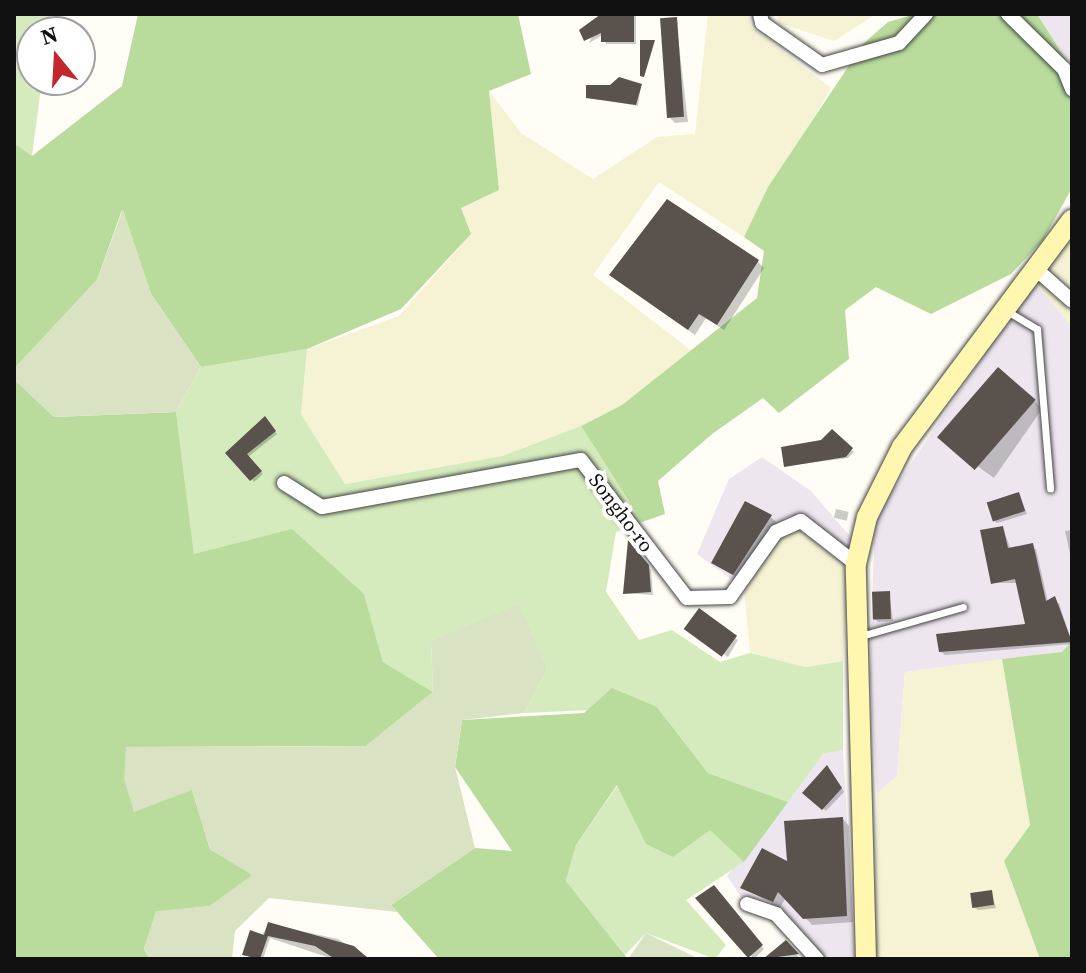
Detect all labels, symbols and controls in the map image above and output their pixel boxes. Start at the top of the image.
north arrow [16,16,96,96]
text: N [37,18,61,52]
street label: Songho-ro [584,469,658,557]

